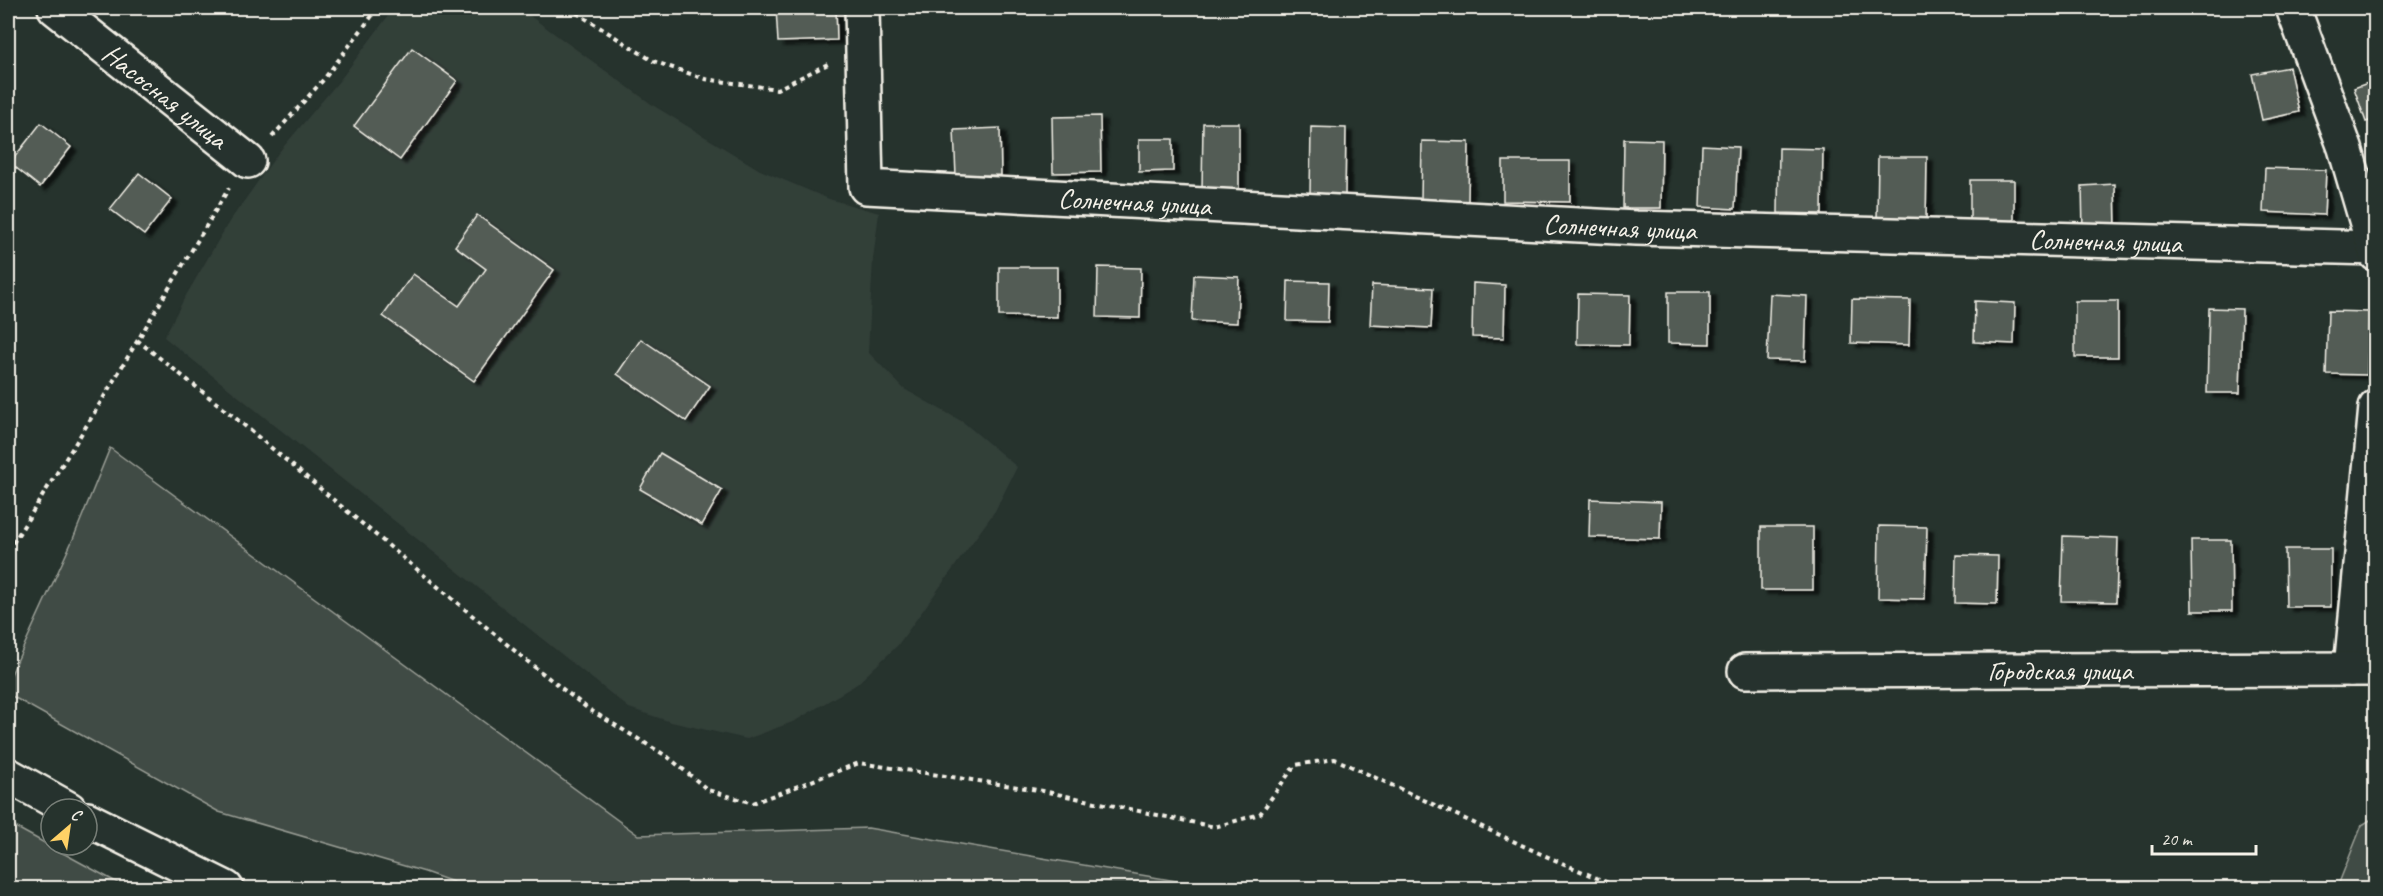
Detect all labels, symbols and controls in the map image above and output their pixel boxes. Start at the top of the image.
street label: Насосная улица [96,35,237,157]
street label: Солнечная улица [1057,180,1214,223]
street label: Солнечная улица [1543,206,1699,247]
street label: Солнечная улица [2029,221,2184,260]
street label: Городская улица [1987,652,2134,688]
north arrow [39,797,99,857]
text: С [68,804,86,826]
scale bar [2152,818,2256,856]
text: 20 m [2161,828,2194,850]

